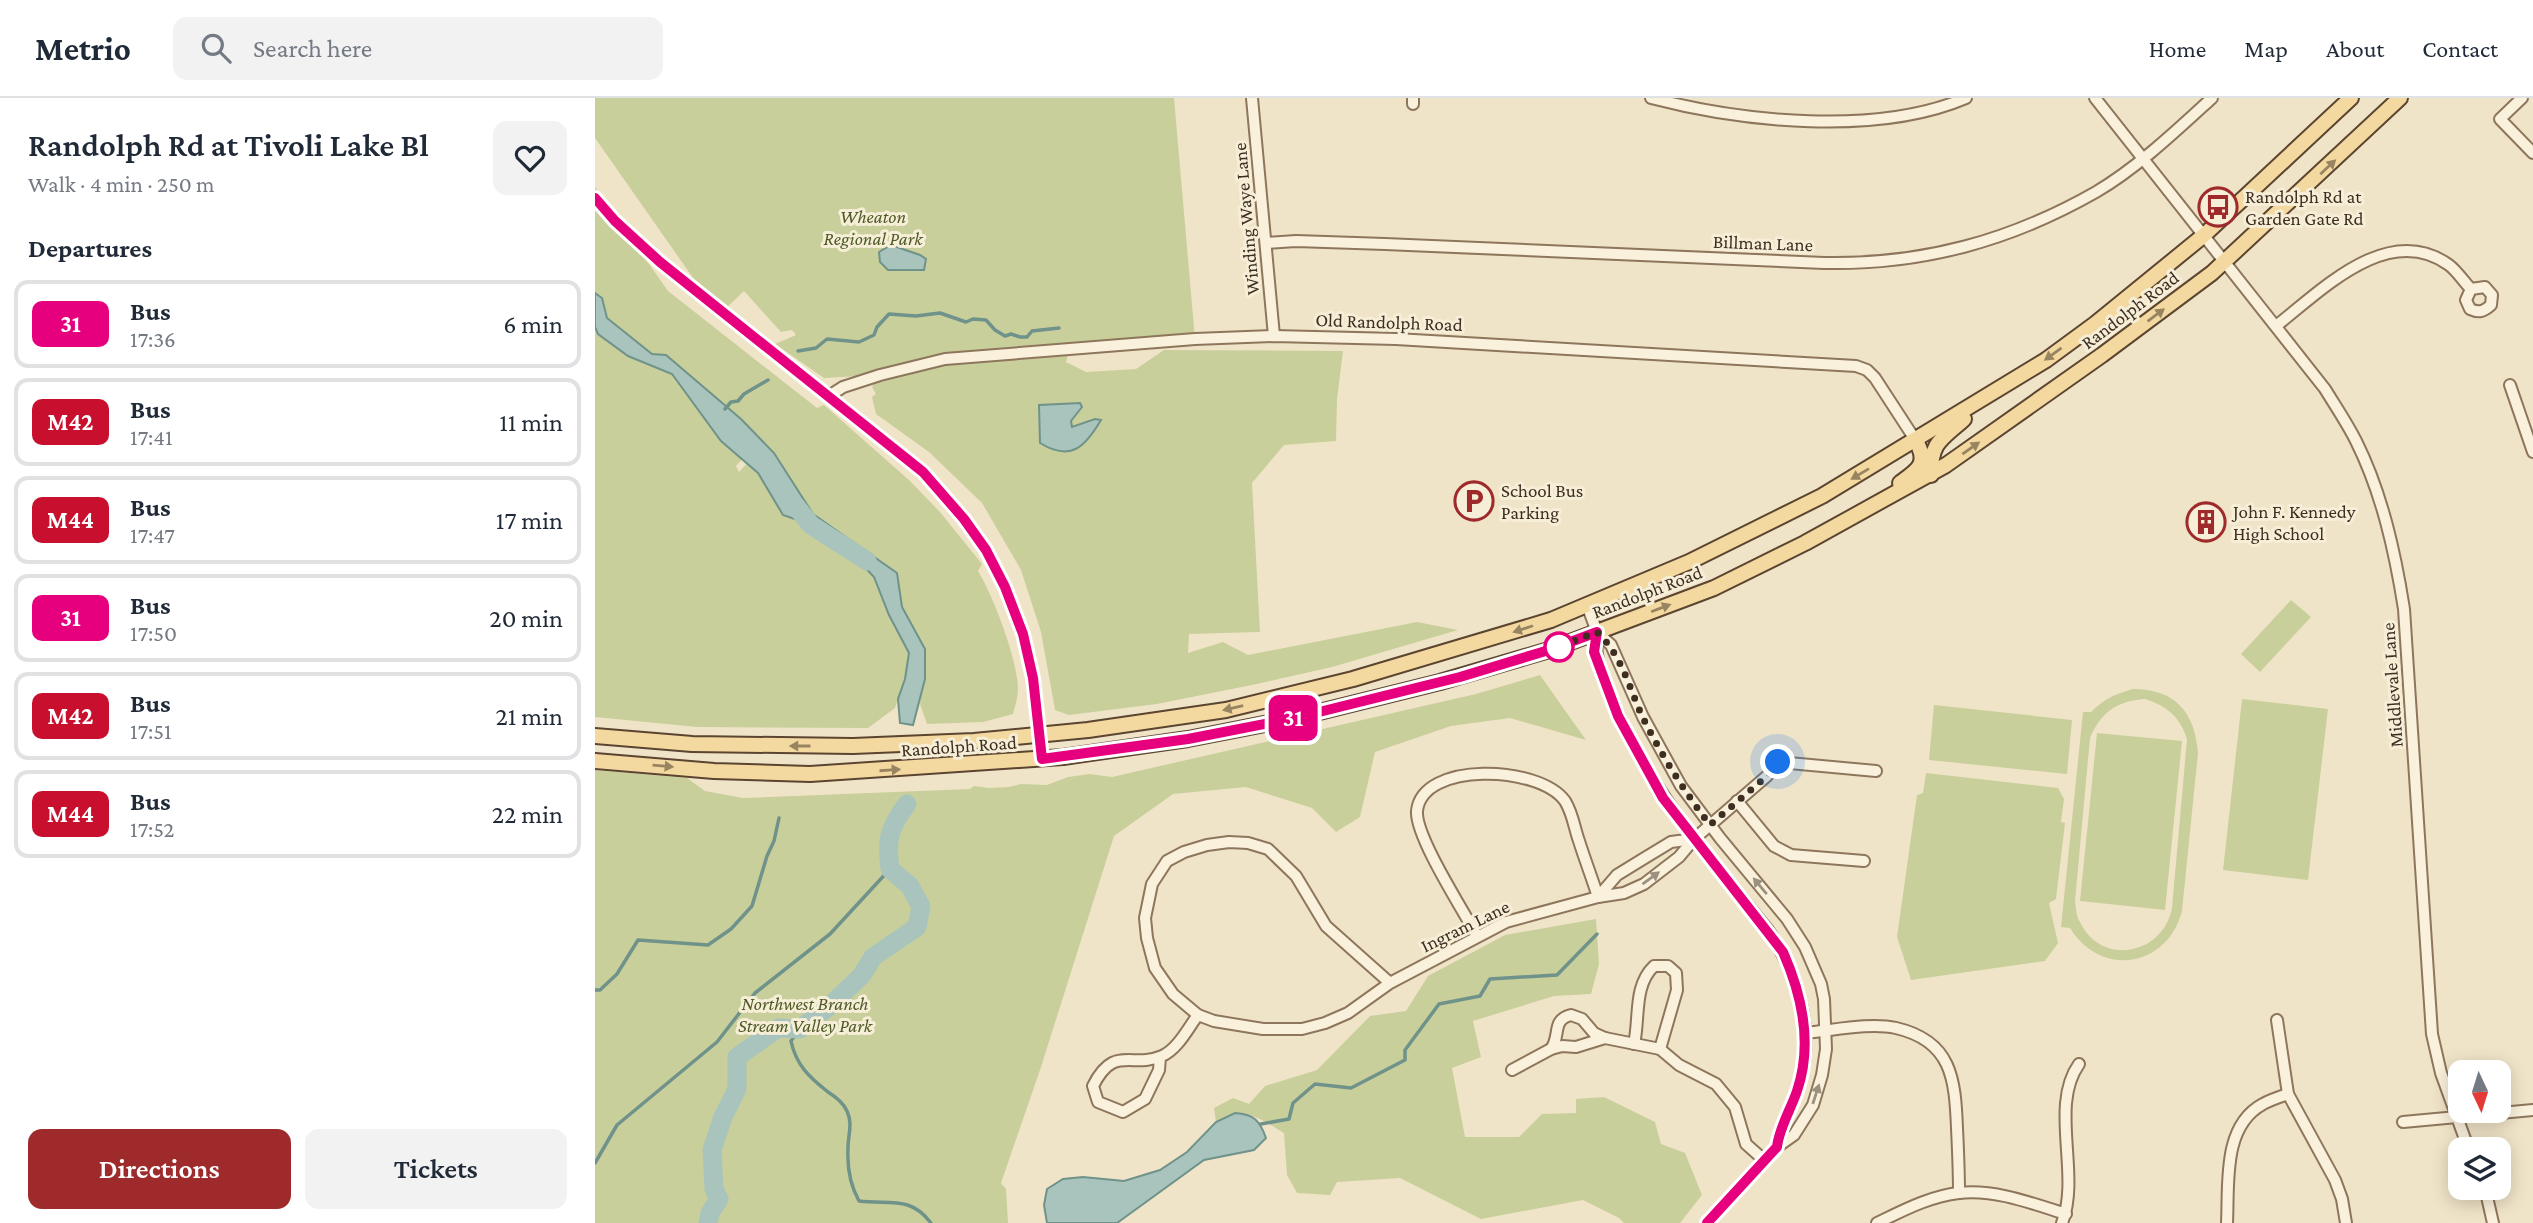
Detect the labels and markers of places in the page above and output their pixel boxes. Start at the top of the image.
bus stop icon: Randolph Rd at Garden Gate Rd [2197,186,2239,228]
place label: Randolph Rd at Garden Gate Rd [2245,186,2363,229]
parking icon: School Bus Parking [1453,480,1495,522]
place label: School Bus Parking [1501,480,1583,523]
building icon: John F. Kennedy High School [2185,501,2227,543]
place label: John F. Kennedy High School [2231,501,2356,544]
unlabelled marker [1544,632,1574,662]

